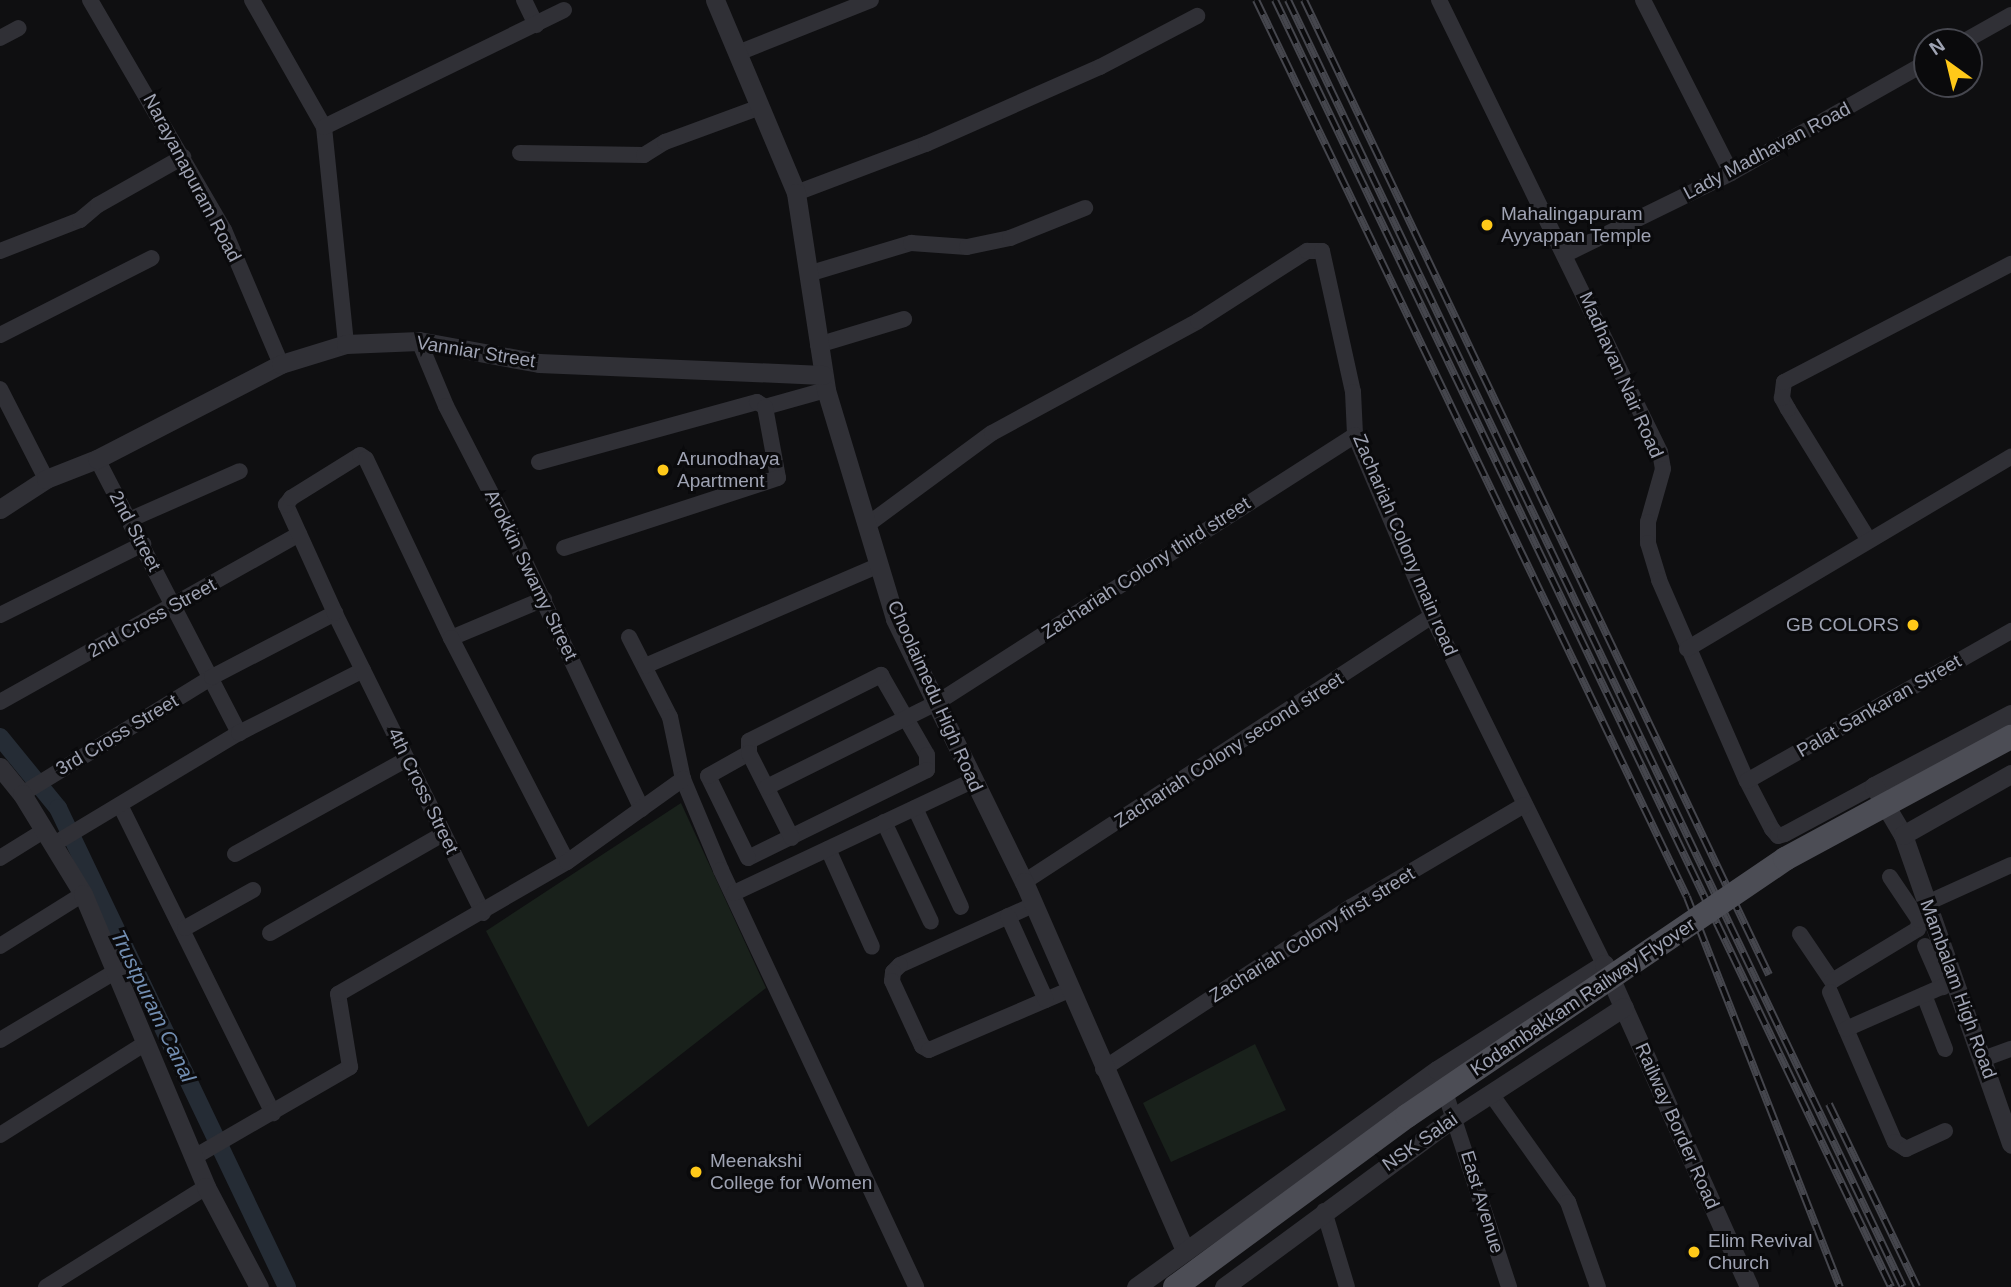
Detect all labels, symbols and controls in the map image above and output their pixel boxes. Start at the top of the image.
north arrow [1913,28,1983,98]
text: N [1926,34,1949,59]
street label: Narayanapuram Road [138,90,246,266]
street label: Lady Madhavan Road [1680,97,1854,205]
place label: Mahalingapuram Ayyappan Temple [1501,203,1652,247]
marker: Mahalingapuram Ayyappan Temple [1479,217,1495,233]
street label: Madhavan Nair Road [1574,288,1668,462]
street label: Vanniar Street [415,331,537,373]
street label: Zachariah Colony main road [1348,431,1462,659]
place label: Arunodhaya Apartment [677,448,779,492]
marker: Arunodhaya Apartment [655,462,671,478]
street label: Arokkin Swamy Street [480,486,582,664]
street label: 2nd Street [104,487,166,575]
street label: Zachariah Colony third street [1037,492,1255,644]
street label: 2nd Cross Street [84,573,220,663]
street label: Choolaimedu High Road [882,597,988,795]
place label: GB COLORS [1786,614,1899,636]
marker: GB COLORS [1905,617,1921,633]
street label: Palat Sankaran Street [1793,650,1965,762]
street label: Zachariah Colony second street [1110,667,1348,833]
street label: 3rd Cross Street [52,690,182,780]
street label: 4th Cross Street [383,724,463,858]
street label: Zachariah Colony first street [1205,862,1419,1008]
street label: Mambalam High Road [1915,896,2001,1082]
street label: Kodambakkam Railway Flyover [1466,913,1700,1081]
water label: Trustpuram Canal [105,926,201,1086]
street label: Railway Border Road [1630,1039,1724,1213]
street label: NSK Salai [1378,1108,1462,1176]
street label: East Avenue [1455,1147,1509,1257]
place label: Meenakshi College for Women [710,1150,872,1194]
marker: Meenakshi College for Women [688,1164,704,1180]
place label: Elim Revival Church [1708,1230,1813,1274]
marker: Elim Revival Church [1686,1244,1702,1260]

